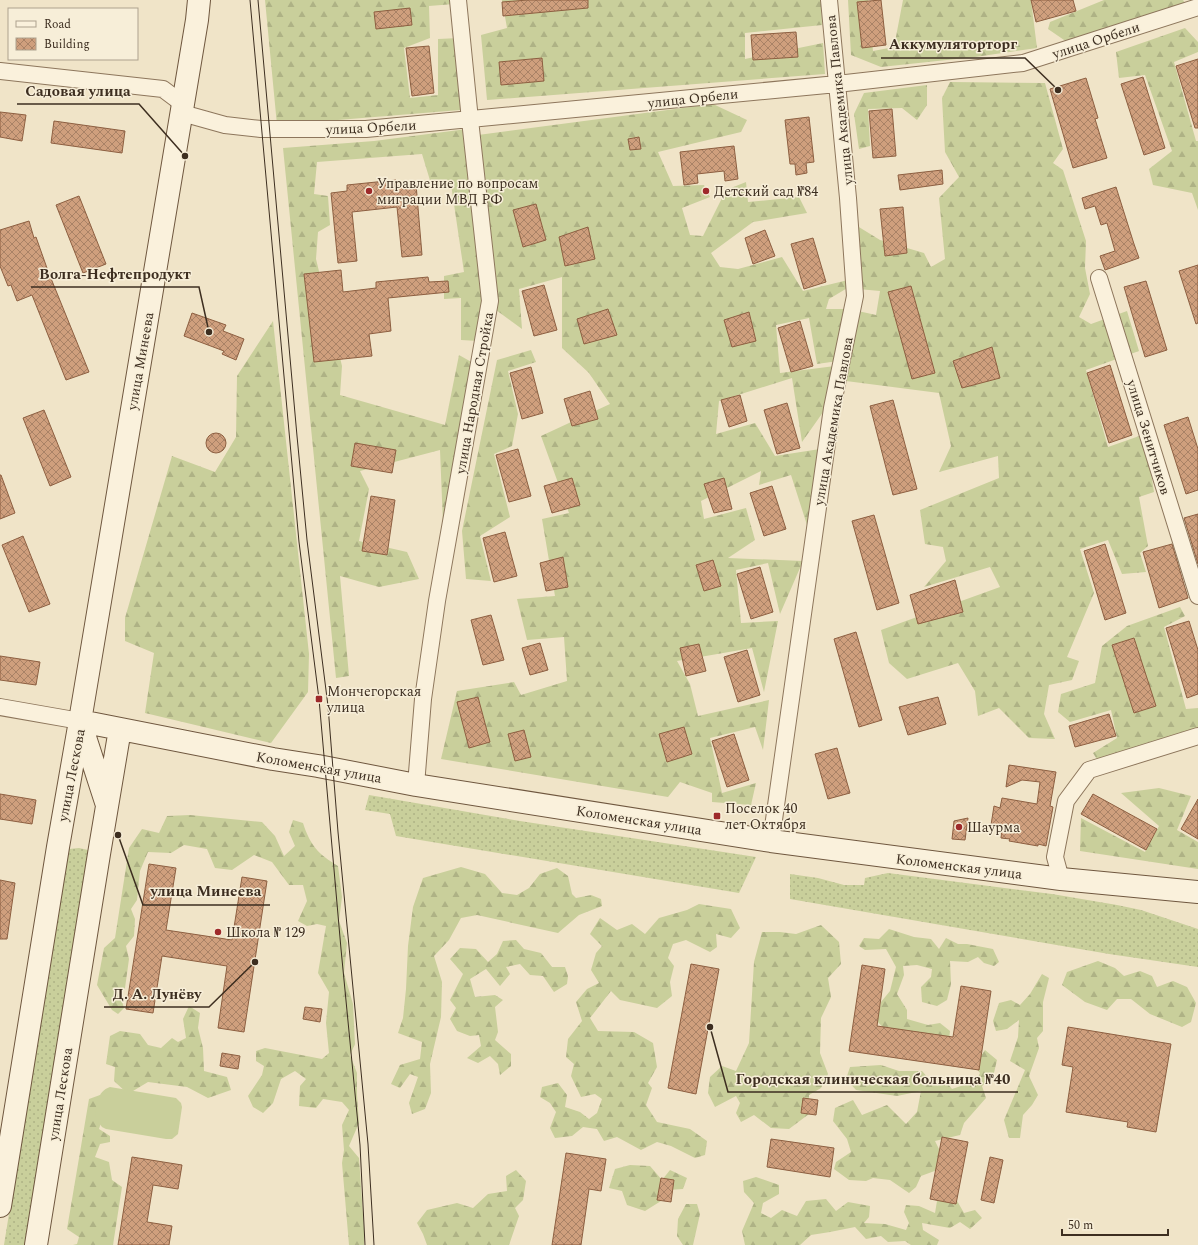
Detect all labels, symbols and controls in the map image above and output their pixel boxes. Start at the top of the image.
legend [8,8,138,60]
street label: улица Академика Павлова [820,14,859,187]
text: Road [44,15,71,34]
street label: улица Орбели [1049,16,1143,65]
callout: Аккумуляторторг [881,31,1025,58]
text: Аккумуляторторг [889,33,1017,56]
text: Building [44,35,90,54]
callout: Садовая улица [17,77,139,104]
text: Садовая улица [25,80,131,103]
street label: улица Орбели [646,83,739,114]
street label: улица Орбели [324,115,417,140]
place label: Управление по вопросам миграции МВД РФ [377,173,538,210]
place label: Детский сад №84 [714,181,818,202]
marker: Управление по вопросам миграции МВД РФ [364,186,374,196]
marker: Детский сад №84 [701,186,711,196]
callout: Волга-Нефтепродукт [31,260,199,287]
text: Волга-Нефтепродукт [39,263,191,286]
street label: улица Минеева [121,310,159,413]
street label: улица Народная Стройка [450,310,499,477]
street label: улица Академика Павлова [808,335,859,508]
street label: улица Зенитчиков [1121,376,1176,497]
place label: Мончегорская улица [326,681,421,718]
marker: Мончегорская улица [314,694,324,704]
street label: улица Лескова [52,727,91,824]
street label: Коломенская улица [254,746,384,789]
place label: Поселок 40 лет Октября [725,798,806,835]
street label: Коломенская улица [574,800,704,841]
marker: Поселок 40 лет Октября [712,811,722,821]
place label: Шаурма [967,817,1020,838]
marker: Шаурма [954,822,964,832]
street label: Коломенская улица [895,848,1024,885]
callout: улица Минеева [143,878,270,905]
text: улица Минеева [150,880,262,903]
place label: Школа № 129 [226,922,305,943]
marker: Школа № 129 [213,927,223,937]
callout: Д. А. Лунёву [104,980,209,1007]
text: Д. А. Лунёву [113,983,202,1006]
street label: улица Лескова [43,1046,78,1143]
callout: Городская клиническая больница №40 [728,1065,1018,1092]
text: Городская клиническая больница №40 [736,1068,1010,1091]
scale bar [1062,1211,1168,1237]
text: 50 m [1068,1216,1093,1235]

